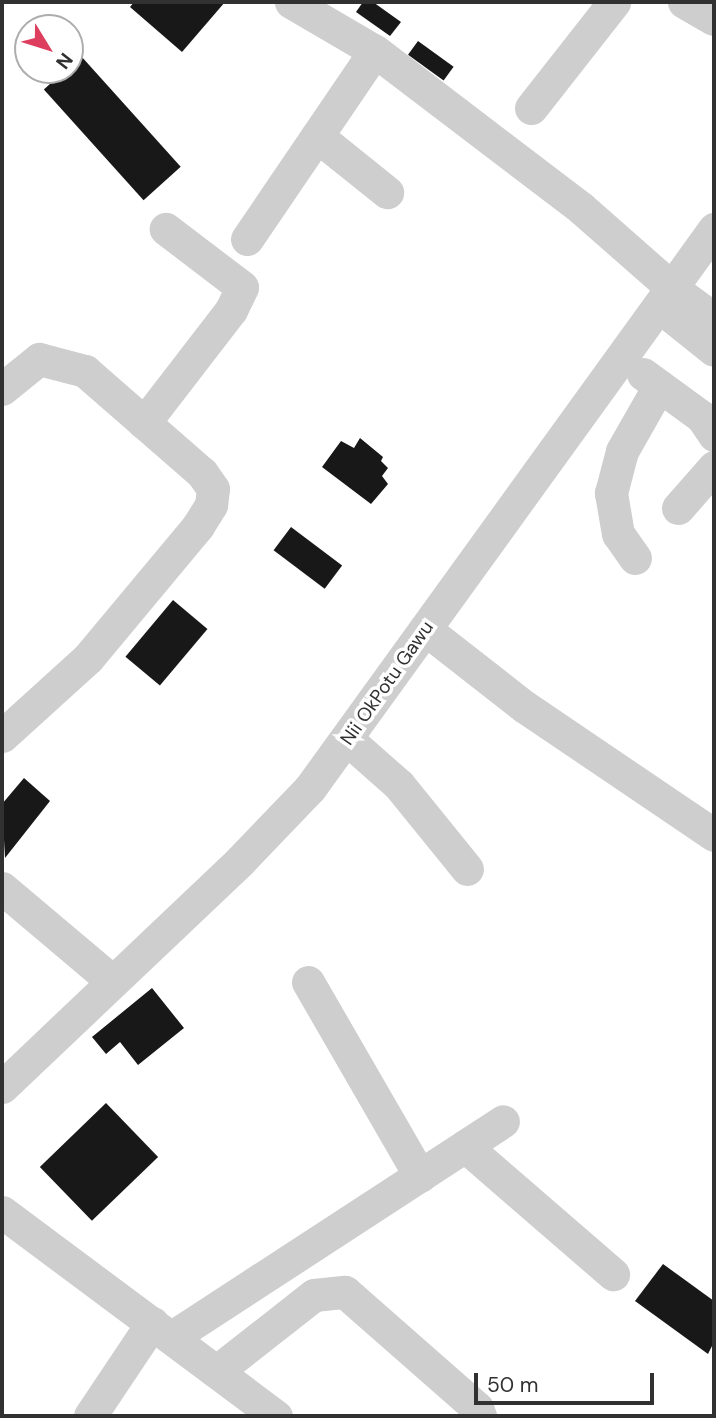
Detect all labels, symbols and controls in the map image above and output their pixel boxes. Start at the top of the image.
north arrow [14,14,84,84]
text: N [50,48,78,74]
street label: Nii OkPotu Gawu [336,617,438,749]
scale bar [478,1358,658,1402]
text: 50 m [487,1371,538,1399]

